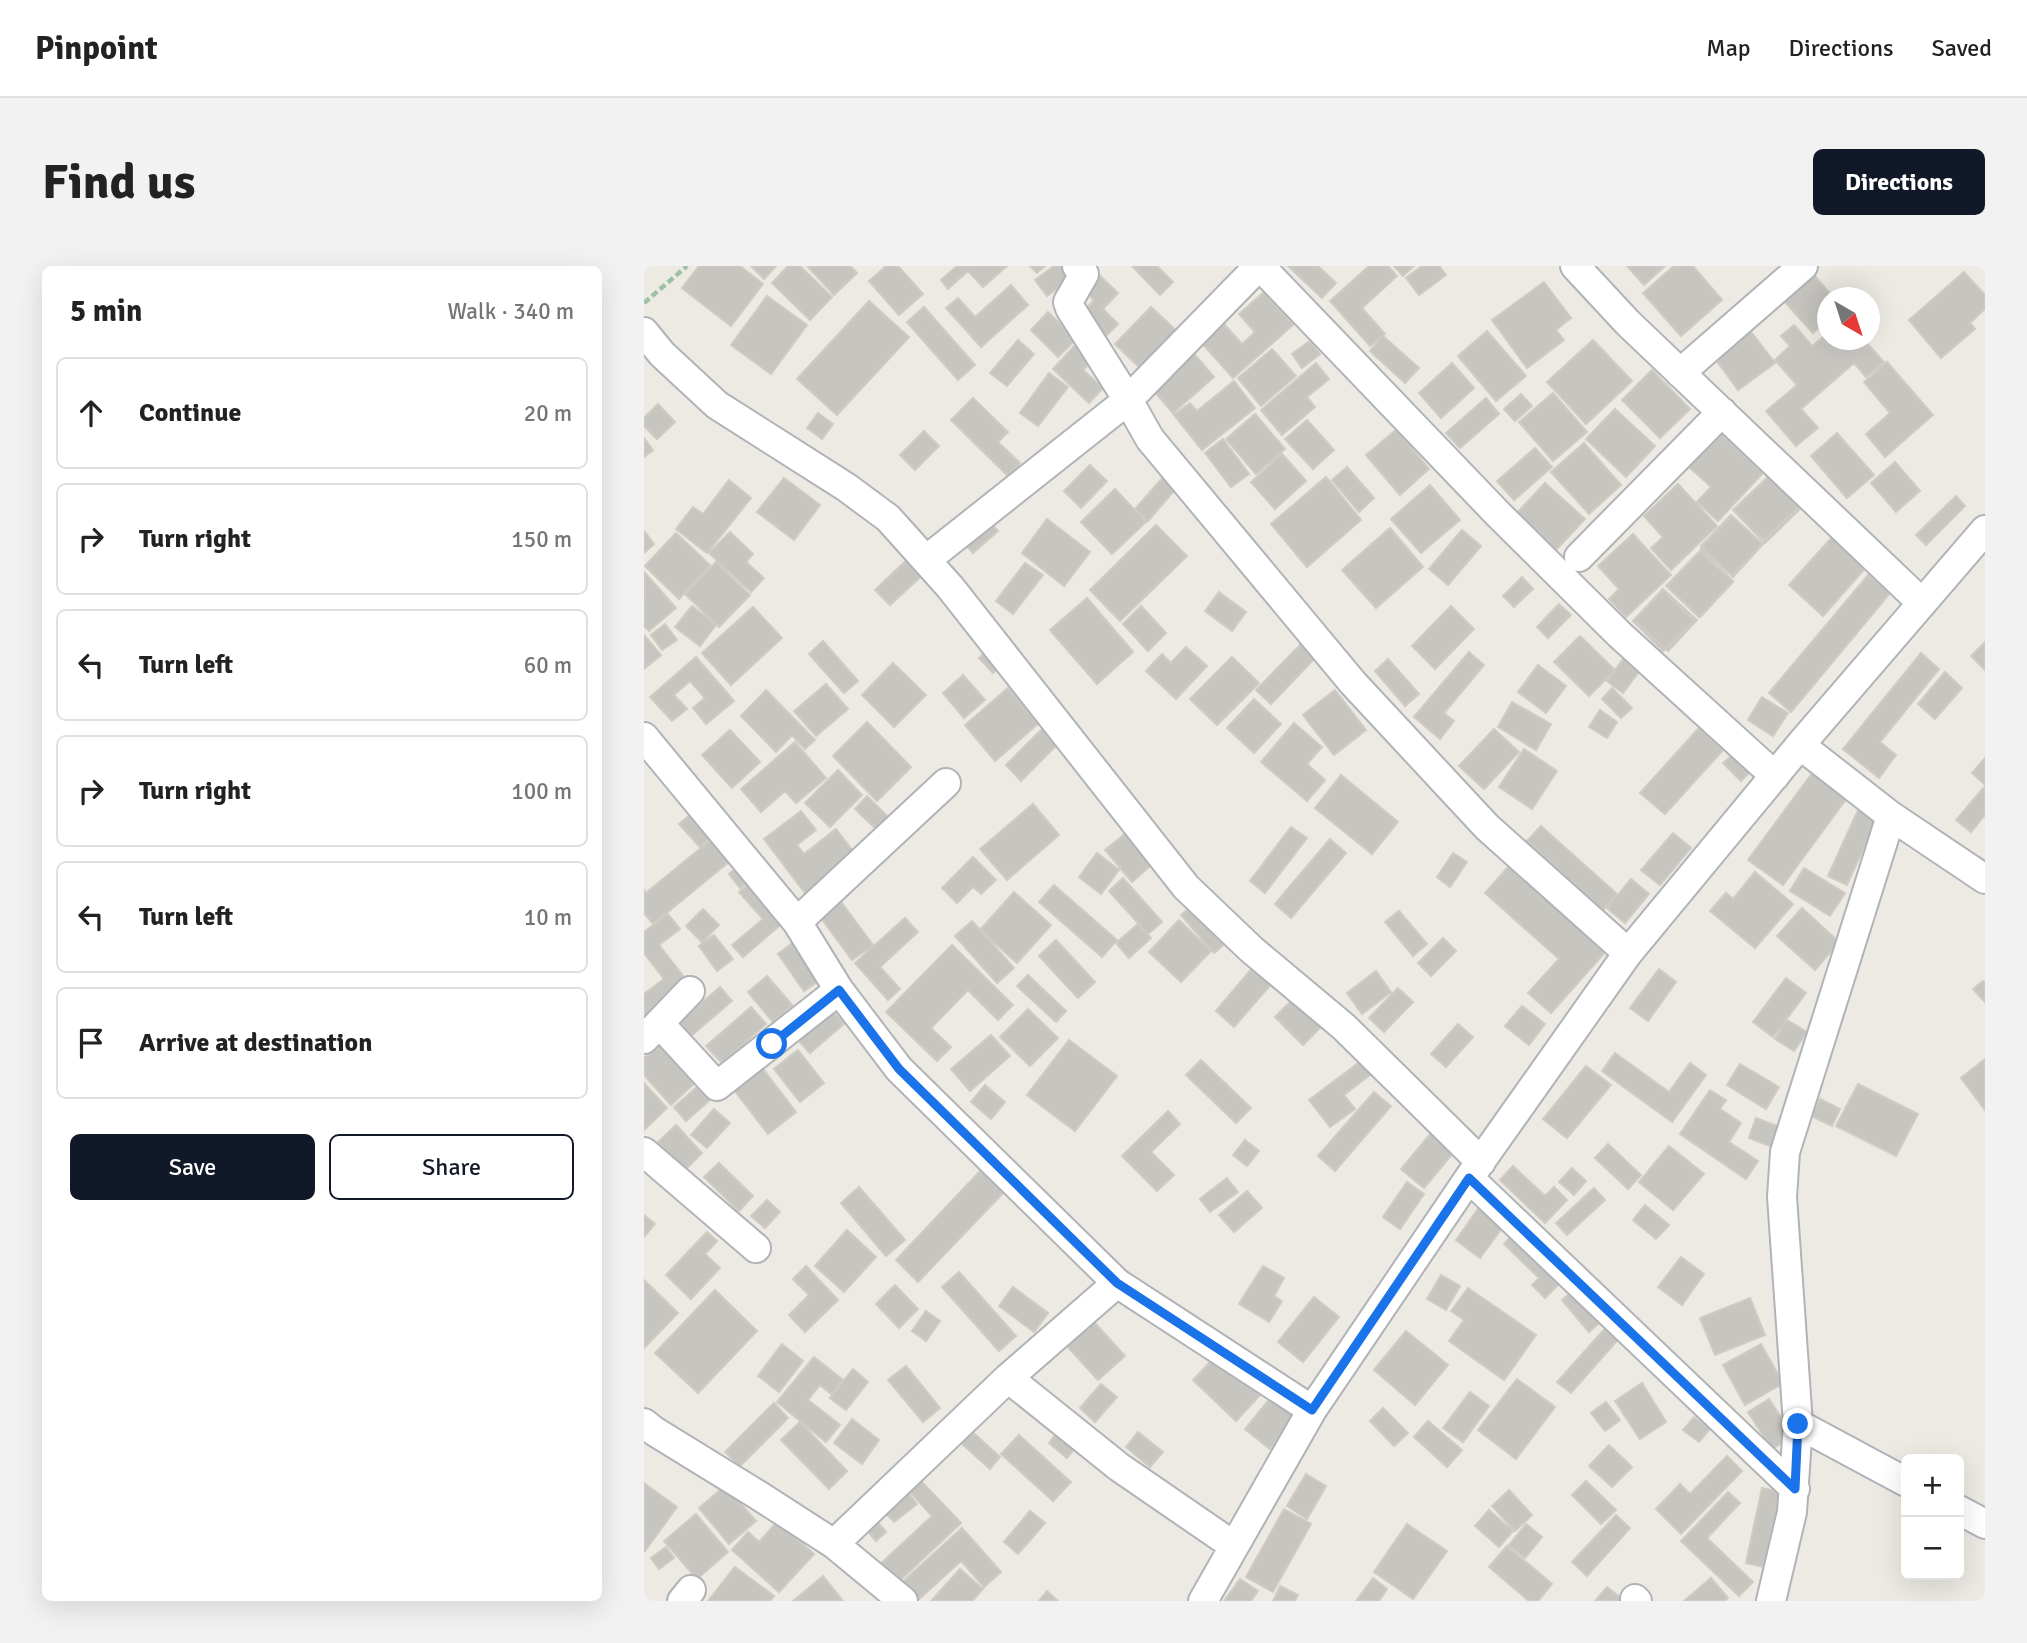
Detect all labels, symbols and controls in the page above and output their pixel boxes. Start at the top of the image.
text: Pinpoint [35,28,158,69]
text: Map [1706,33,1751,63]
text: Directions [1789,33,1894,63]
text: Saved [1932,33,1992,63]
button: Directions [1813,149,1985,215]
text: Find us [42,152,195,212]
north arrow [1817,287,1880,350]
text: 5 min [70,293,142,330]
text: Walk · 340 m [448,297,574,326]
icon: ahead [72,394,110,432]
text: Continue [139,397,241,429]
text: 20 m [524,399,572,428]
icon: right [72,520,110,558]
text: Turn right [139,523,251,555]
text: 150 m [511,525,572,554]
icon: left [72,646,110,684]
text: Turn left [139,649,233,681]
text: 60 m [524,651,572,680]
icon: right [72,772,110,810]
text: Turn right [139,775,251,807]
text: 100 m [511,777,572,806]
icon: left [72,898,110,936]
text: Turn left [139,901,233,933]
text: 10 m [524,903,572,932]
icon: arrive [72,1024,110,1062]
text: Arrive at destination [139,1027,372,1059]
route start [756,1028,787,1059]
button: Save [70,1134,315,1200]
button: Share [329,1134,574,1200]
route end [1782,1408,1813,1439]
map controls [1901,1454,1964,1580]
button: + [1901,1454,1964,1517]
button: − [1901,1517,1964,1580]

